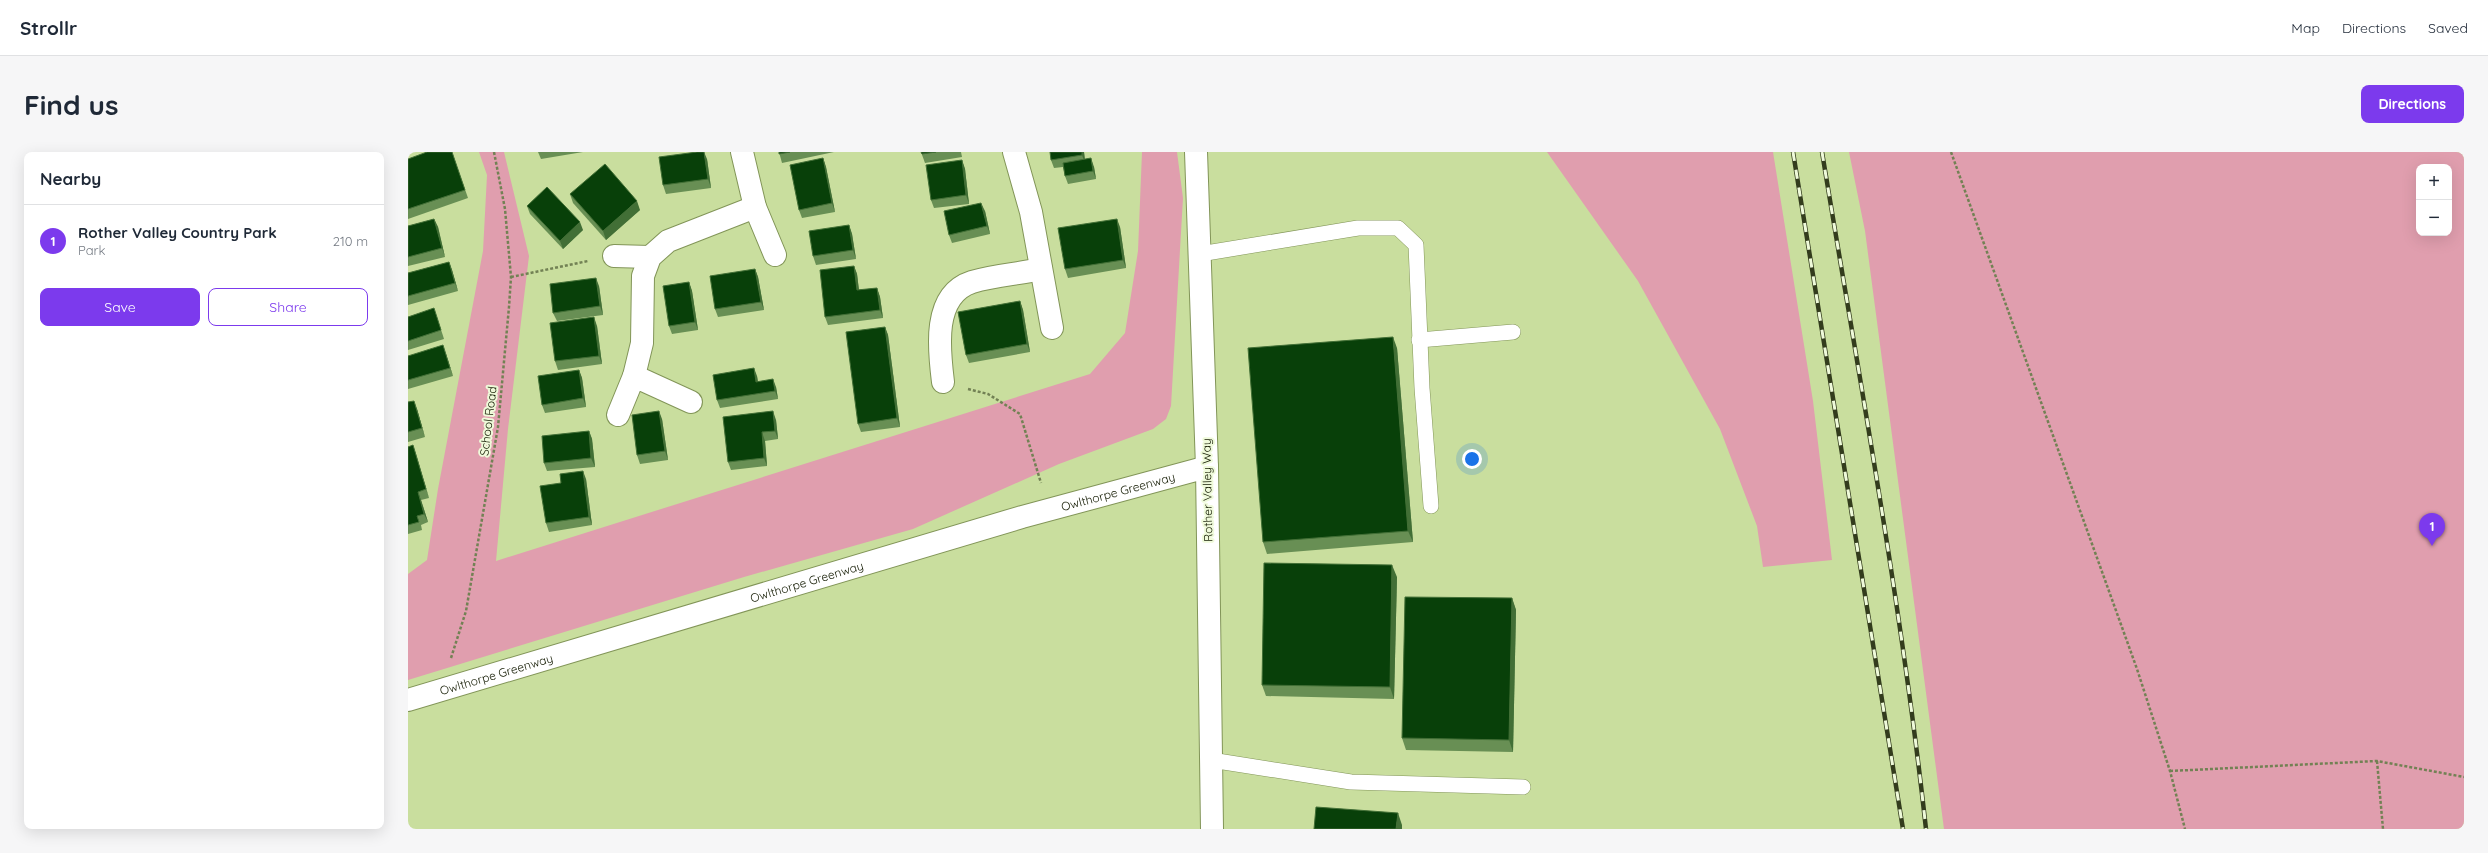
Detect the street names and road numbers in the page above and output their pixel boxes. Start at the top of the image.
street label: School Road [476,385,500,457]
street label: Rother Valley Way [1199,438,1215,542]
street label: Owlthorpe Greenway [1059,469,1177,514]
street label: Owlthorpe Greenway [748,557,865,605]
street label: Owlthorpe Greenway [438,650,555,698]

